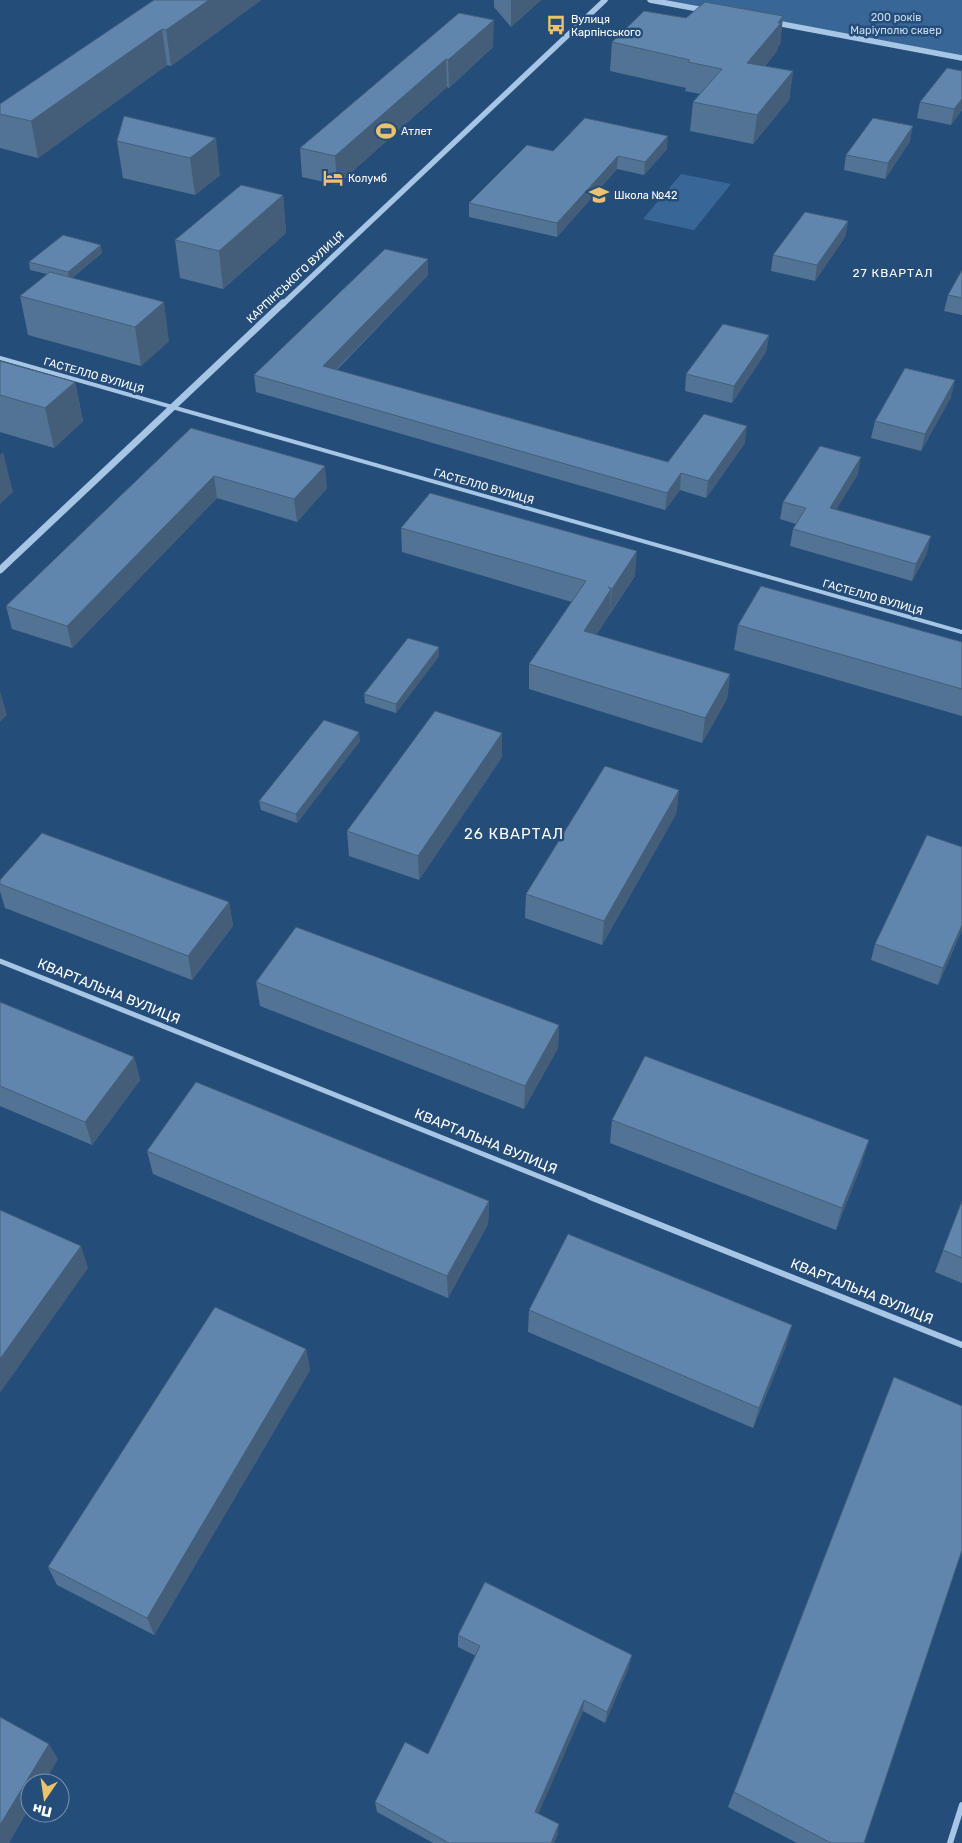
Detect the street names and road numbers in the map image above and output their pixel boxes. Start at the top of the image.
street label: КАРПІНСЬКОГО ВУЛИЦЯ [244,229,347,326]
street label: ГАСТЕЛЛО ВУЛИЦЯ [42,355,146,396]
street label: ГАСТЕЛЛО ВУЛИЦЯ [432,466,536,507]
street label: ГАСТЕЛЛО ВУЛИЦЯ [821,577,925,618]
street label: КВАРТАЛЬНА ВУЛИЦЯ [35,955,183,1028]
street label: КВАРТАЛЬНА ВУЛИЦЯ [412,1105,560,1178]
street label: КВАРТАЛЬНА ВУЛИЦЯ [788,1255,936,1328]

